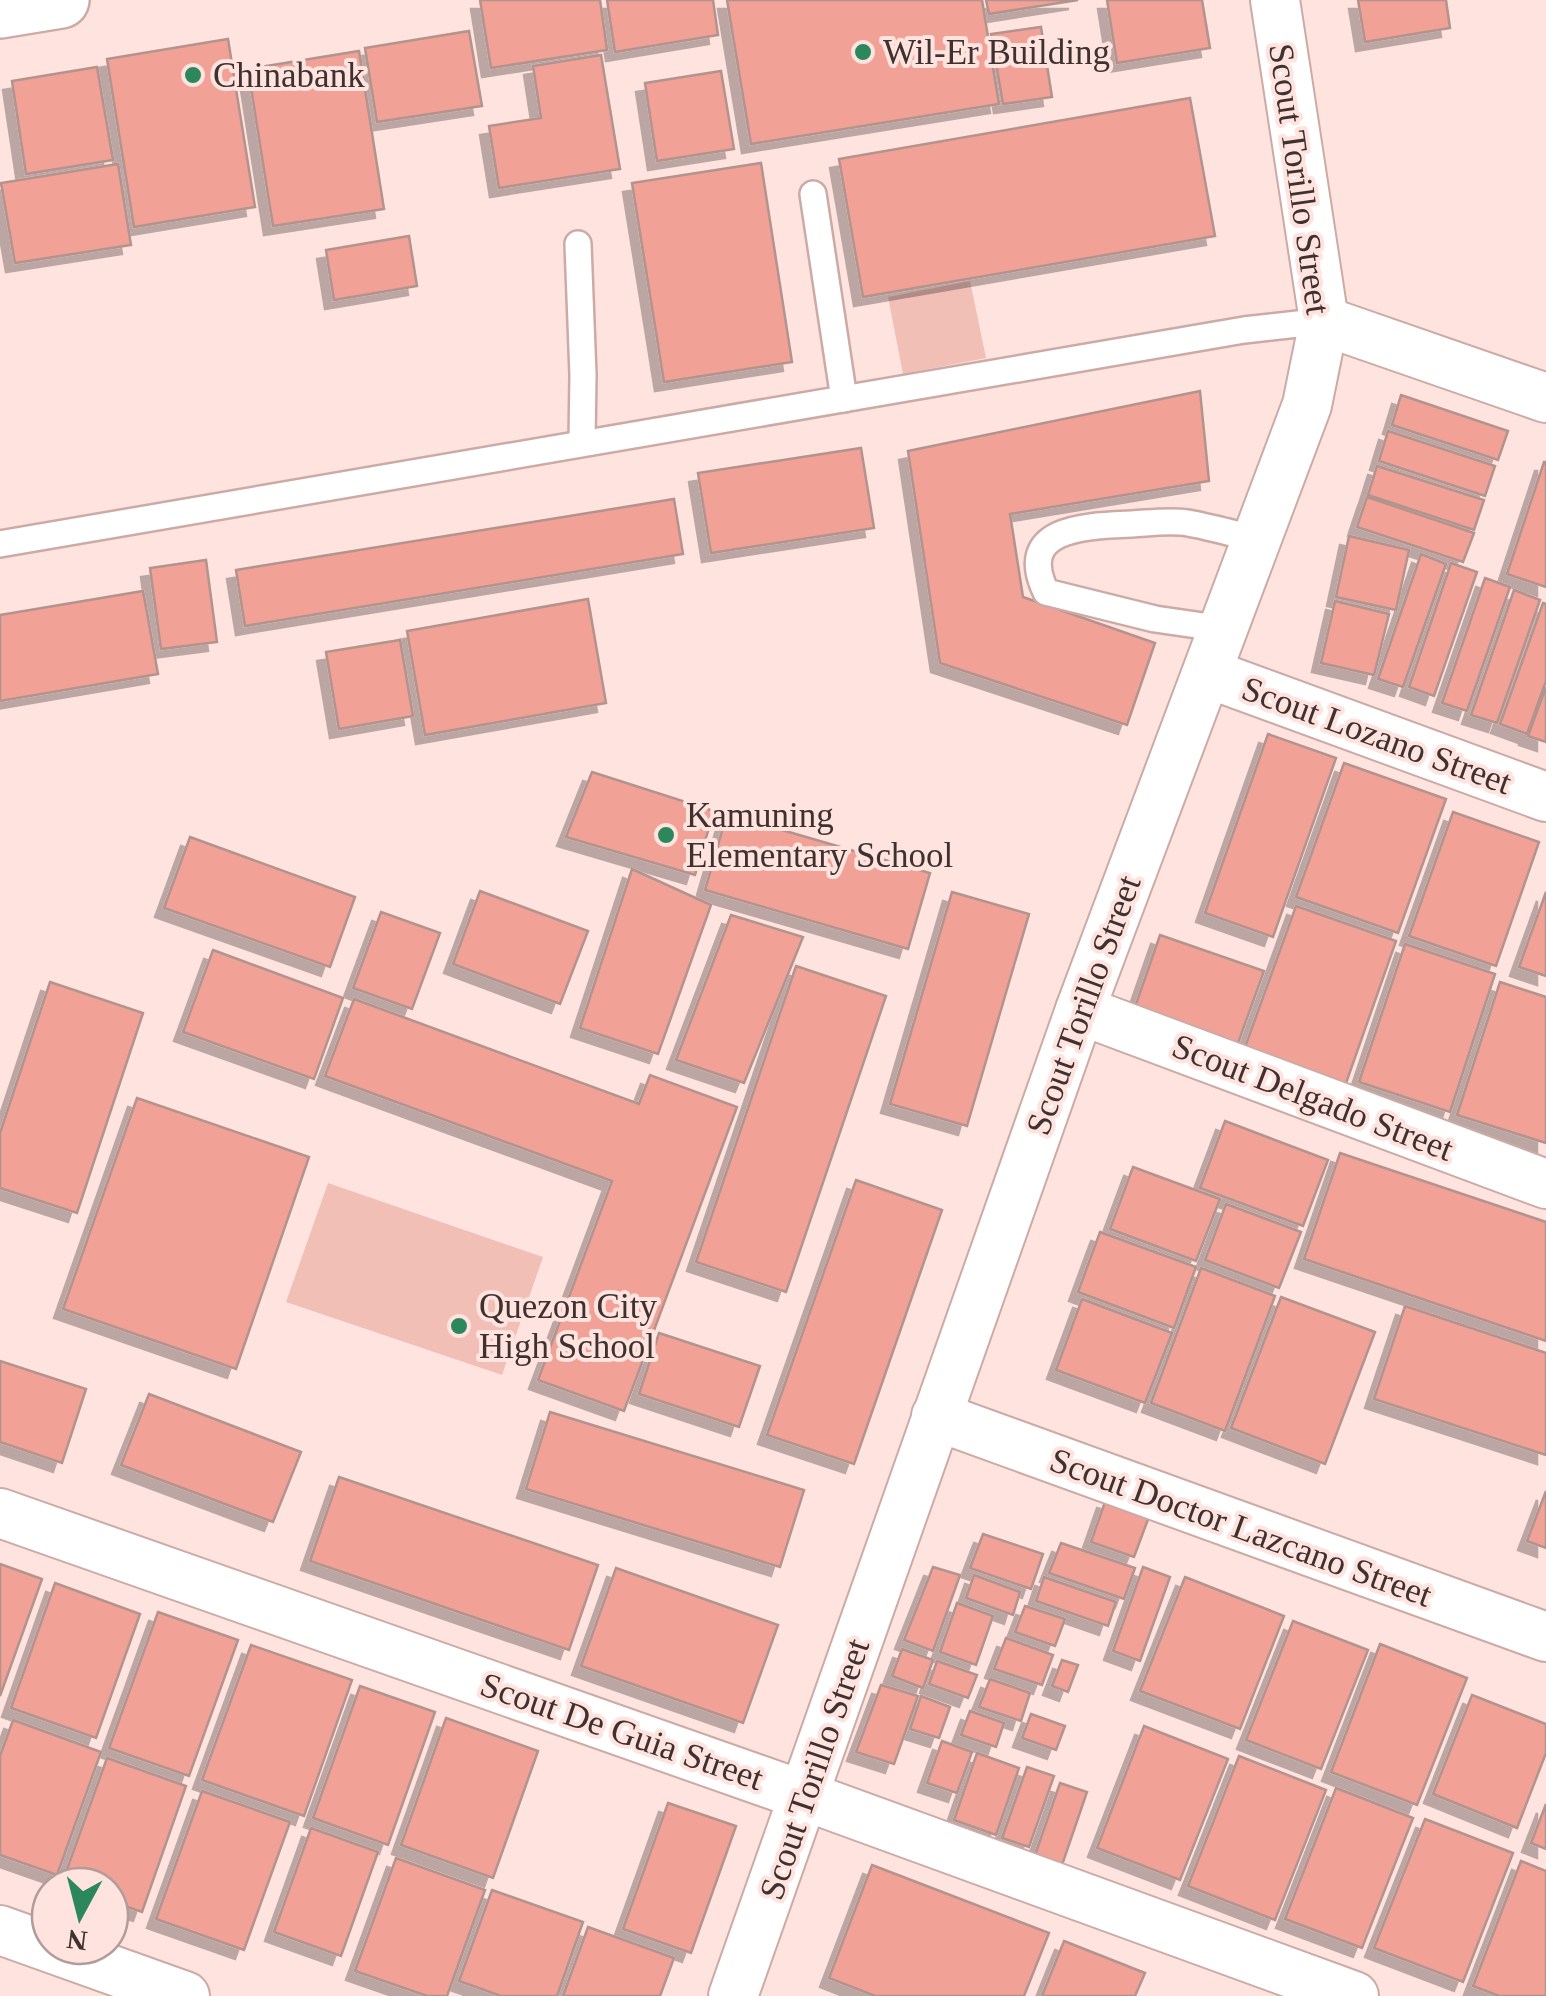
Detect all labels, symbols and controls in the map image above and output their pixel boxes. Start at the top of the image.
place label: Wil-Er Building [883,33,1110,72]
marker: Wil-Er Building [852,41,874,63]
street label: Scout Torillo Street [1261,41,1338,317]
place label: Chinabank [213,56,365,95]
marker: Chinabank [182,64,204,86]
street label: Scout Lozano Street [1237,669,1517,802]
place label: Kamuning Elementary School [686,796,954,875]
marker: Kamuning Elementary School [655,824,677,846]
street label: Scout Torillo Street [1018,870,1149,1140]
street label: Scout Delgado Street [1167,1026,1459,1169]
place label: Quezon City High School [479,1287,657,1366]
marker: Quezon City High School [448,1315,470,1337]
street label: Scout Doctor Lazcano Street [1045,1440,1437,1615]
street label: Scout Torillo Street [752,1633,877,1905]
street label: Scout De Guia Street [475,1665,769,1798]
north arrow [30,1866,130,1966]
text: N [65,1924,89,1957]

